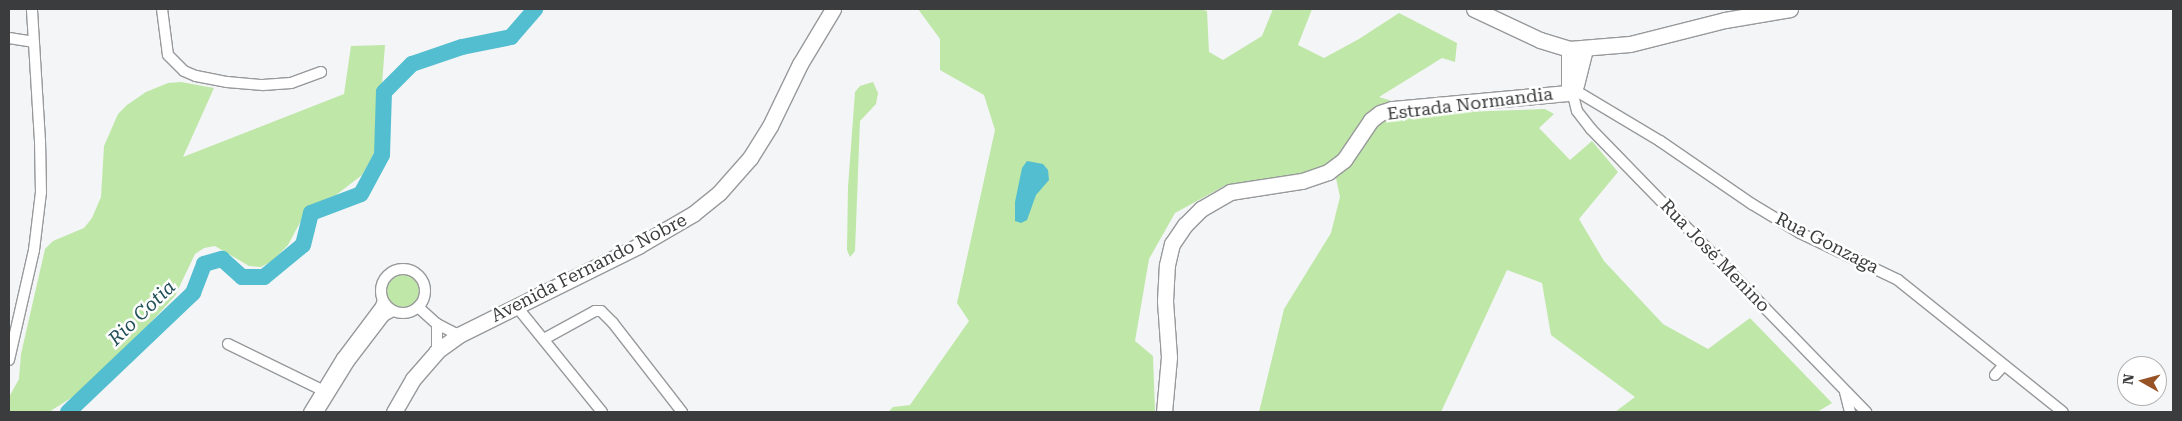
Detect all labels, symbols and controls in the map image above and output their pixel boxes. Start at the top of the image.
street label: Estrada Normandia [1386,83,1554,125]
street label: Rua José Menino [1656,195,1774,317]
street label: Rua Gonzaga [1772,208,1882,278]
street label: Avenida Fernando Nobre [488,209,690,327]
water label: Rio Cotia [104,276,180,350]
north arrow [2117,356,2167,406]
text: N [2120,373,2137,386]

